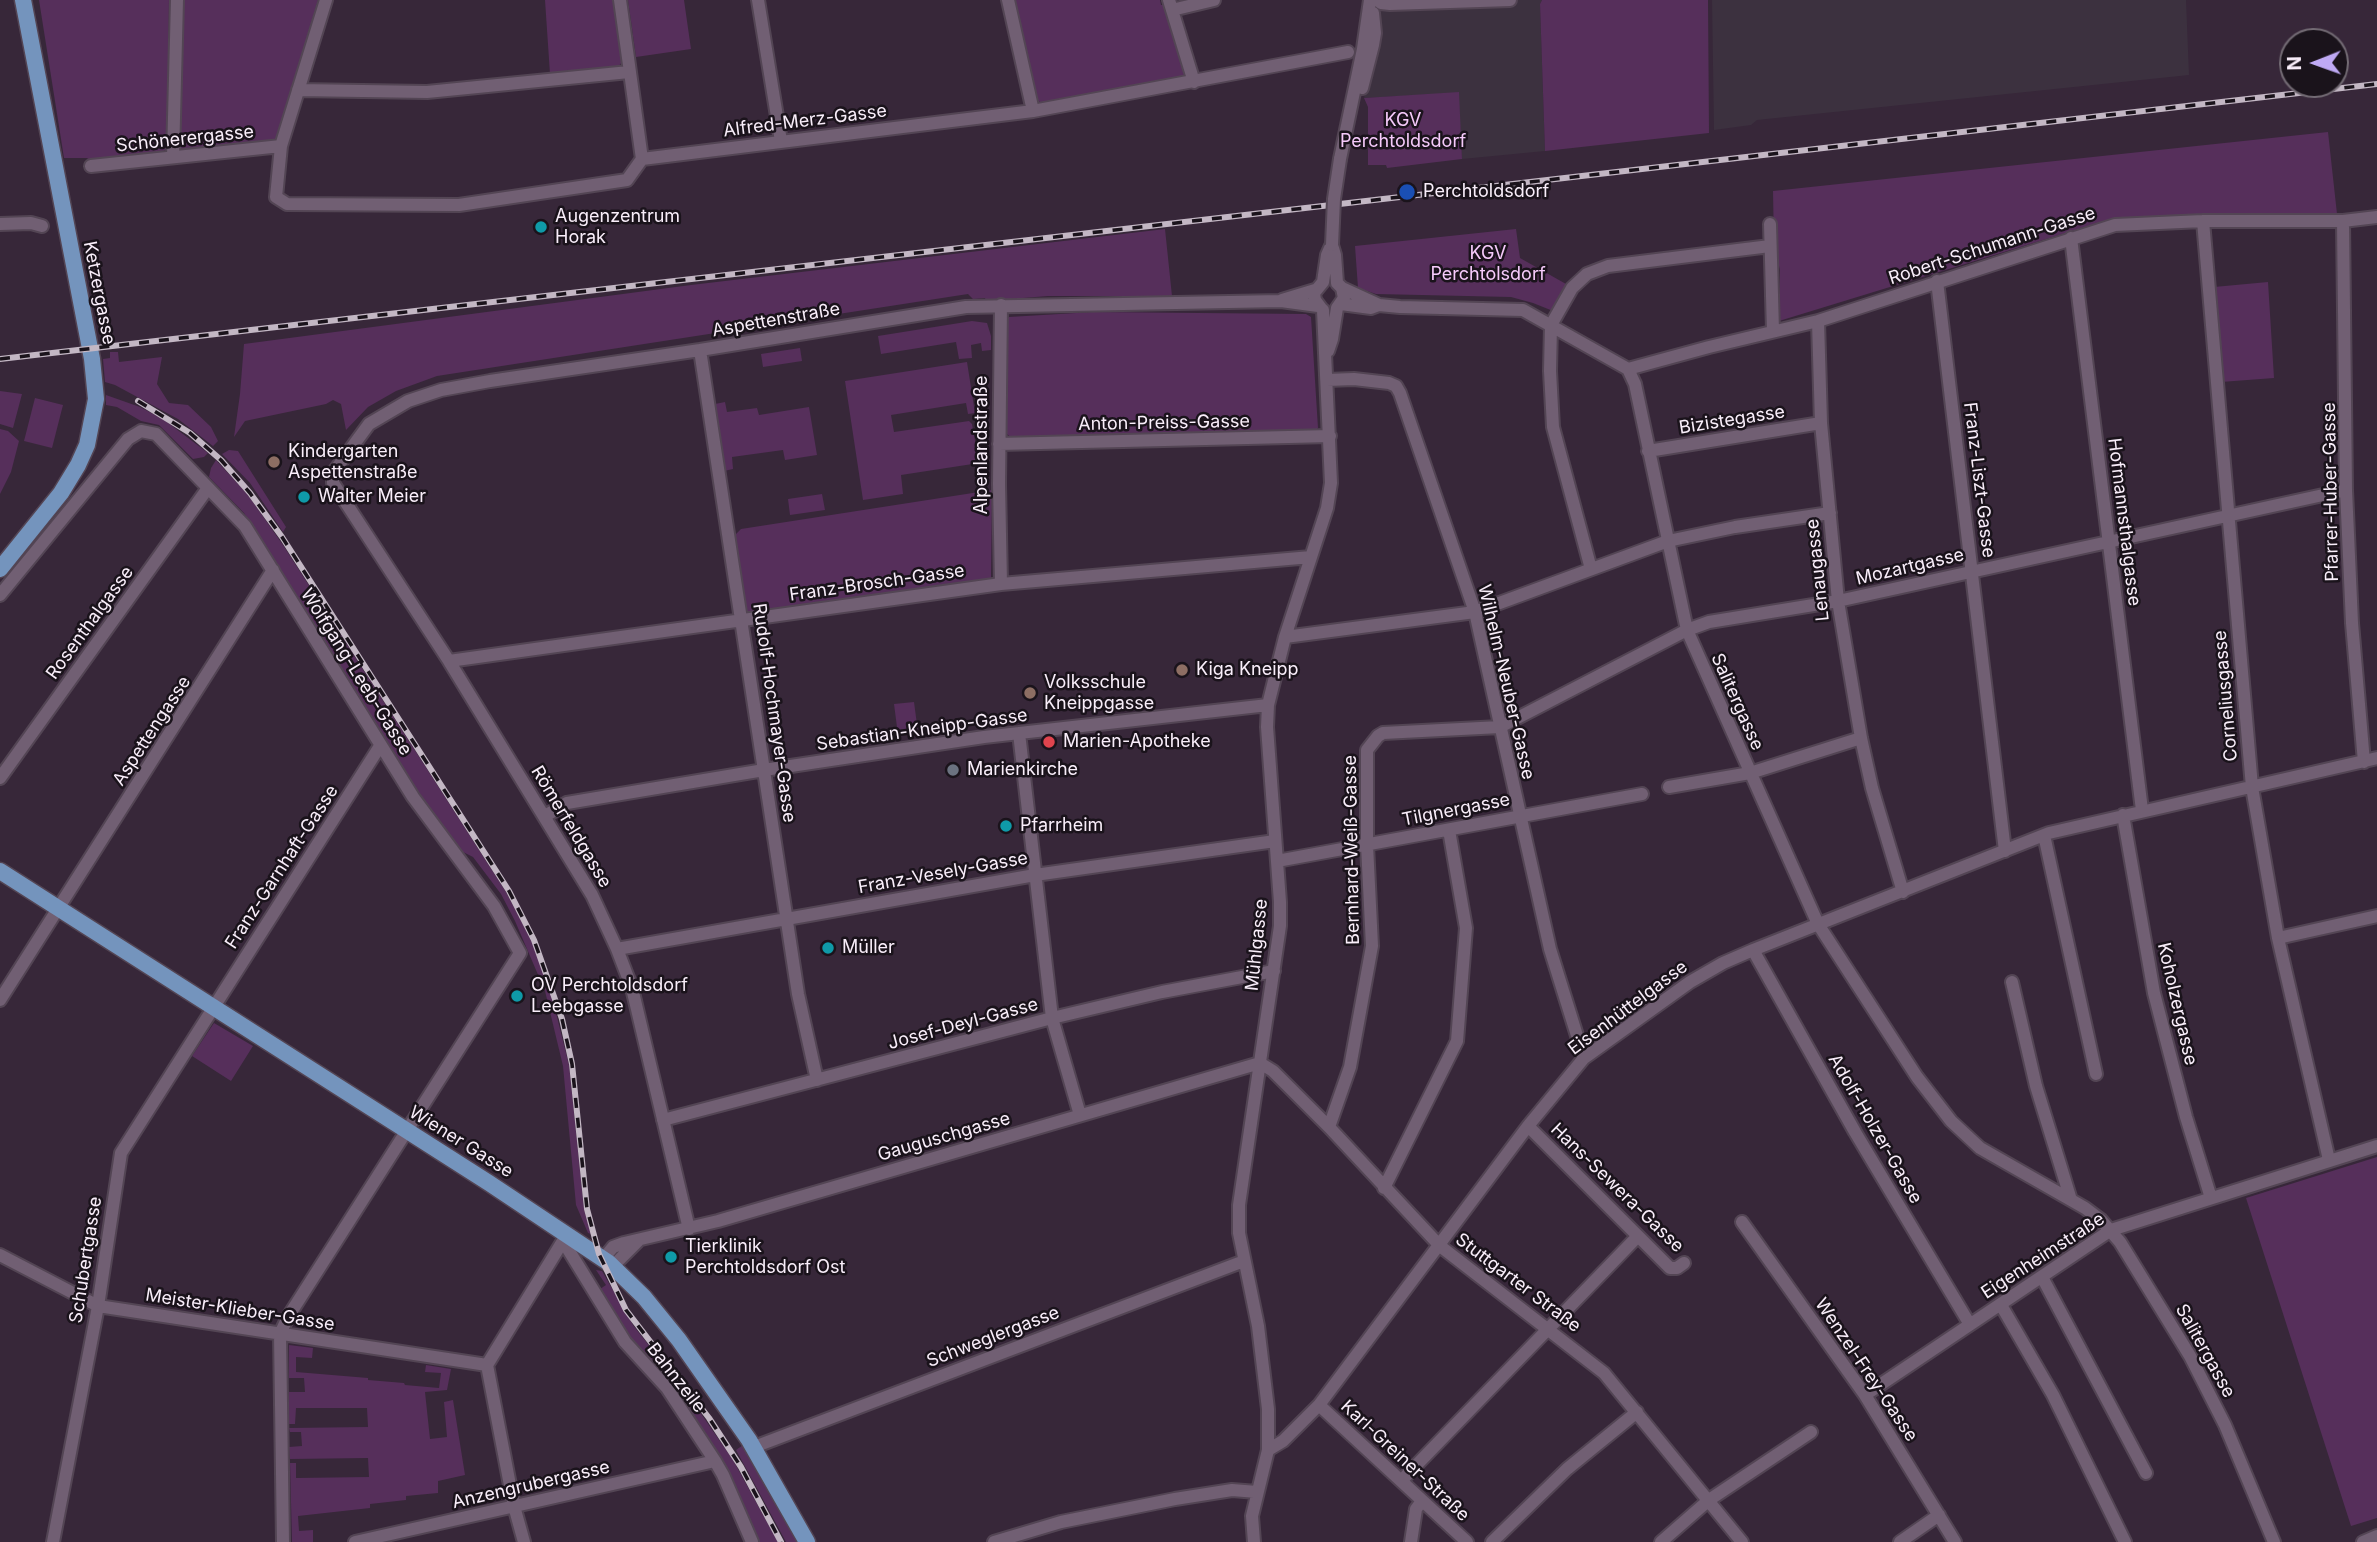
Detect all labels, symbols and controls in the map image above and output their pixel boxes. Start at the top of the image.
north arrow [2279,28,2349,98]
text: N [2283,56,2306,71]
street label: Alfred-Merz-Gasse [722,100,888,142]
park label: KGV Perchtoldsdorf [1340,110,1466,152]
street label: Schönerergasse [115,121,255,157]
place label: Perchtoldsdorf [1423,181,1549,203]
marker: Perchtoldsdorf [1397,182,1417,202]
street label: Robert-Schumann-Gasse [1886,202,2098,290]
place label: Augenzentrum Horak [555,206,680,248]
marker: Augenzentrum Horak [533,219,549,235]
street label: Ketzergasse [78,239,120,347]
park label: KGV Perchtolsdorf [1430,243,1546,286]
street label: Aspettenstraße [710,298,842,342]
street label: Alpenlandstraße [971,376,993,514]
street label: Bizistegasse [1678,401,1786,439]
street label: Franz-Liszt-Gasse [1959,401,1999,559]
street label: Pfarrer-Huber-Gasse [2319,402,2343,582]
street label: Anton-Preiss-Gasse [1078,411,1250,435]
street label: Hofmannsthalgasse [2103,437,2145,607]
place label: Kindergarten Aspettenstraße [288,441,418,484]
marker: Kindergarten Aspettenstraße [266,454,282,470]
place label: Walter Meier [318,486,426,508]
marker: Walter Meier [296,489,312,505]
street label: Lenaugasse [1802,518,1834,622]
street label: Mozartgasse [1854,544,1966,590]
street label: Franz-Brosch-Gasse [788,560,966,606]
street label: Rosenthalgasse [42,562,138,684]
street label: Wilhelm-Neuber-Gasse [1473,582,1539,782]
street label: Wolfgang-Leeb-Gasse [296,585,416,759]
street label: Rudolf-Hochmayer-Gasse [748,602,800,824]
street label: Corneliusgasse [2210,629,2242,763]
street label: Salitergasse [1706,650,1768,754]
place label: Kiga Kneipp [1196,659,1299,681]
marker: Kiga Kneipp [1174,662,1190,678]
street label: Aspettengasse [109,672,195,790]
place label: Volksschule Kneippgasse [1044,672,1154,714]
marker: Volksschule Kneippgasse [1022,685,1038,701]
street label: Sebastian-Kneipp-Gasse [815,704,1029,756]
place label: Marien-Apotheke [1063,731,1211,753]
marker: Marien-Apotheke [1041,734,1057,750]
street label: Bernhard-Weiß-Gasse [1340,755,1364,945]
place label: Marienkirche [967,759,1078,781]
street label: Römerfeldgasse [526,762,616,892]
marker: Marienkirche [945,762,961,778]
street label: Franz-Garnhaft-Gasse [221,781,343,953]
street label: Tilgnergasse [1400,789,1512,831]
place label: Pfarrheim [1020,815,1103,837]
marker: Pfarrheim [998,818,1014,834]
street label: Franz-Vesely-Gasse [856,847,1030,899]
street label: Mühlgasse [1241,898,1273,992]
place label: Müller [842,937,895,959]
marker: Müller [820,940,836,956]
street label: Koholzergasse [2152,941,2202,1067]
street label: Eisenhüttelgasse [1564,956,1692,1060]
place label: OV Perchtoldsdorf Leebgasse [531,975,688,1018]
marker: OV Perchtoldsdorf Leebgasse [509,988,525,1004]
street label: Josef-Deyl-Gasse [886,994,1040,1054]
street label: Adolf-Holzer-Gasse [1823,1050,1927,1208]
street label: Wiener Gasse [405,1101,517,1183]
street label: Gauguschgasse [875,1108,1013,1166]
street label: Hans-Sewera-Gasse [1546,1119,1688,1257]
street label: Schubertgasse [65,1195,107,1325]
street label: Eigenheimstraße [1977,1208,2109,1304]
street label: Stuttgarter Straße [1451,1229,1585,1337]
place label: Tierklinik Perchtoldsdorf Ost [685,1236,845,1278]
marker: Tierklinik Perchtoldsdorf Ost [663,1249,679,1265]
street label: Meister-Klieber-Gasse [144,1284,336,1336]
street label: Wenzel-Frey-Gasse [1810,1294,1922,1446]
street label: Salitergasse [2170,1300,2240,1402]
street label: Schweglergasse [924,1302,1062,1372]
street label: Bahnzeile [642,1339,710,1417]
street label: Karl-Greiner-Straße [1336,1396,1474,1526]
street label: Anzengrubergasse [450,1456,612,1514]

